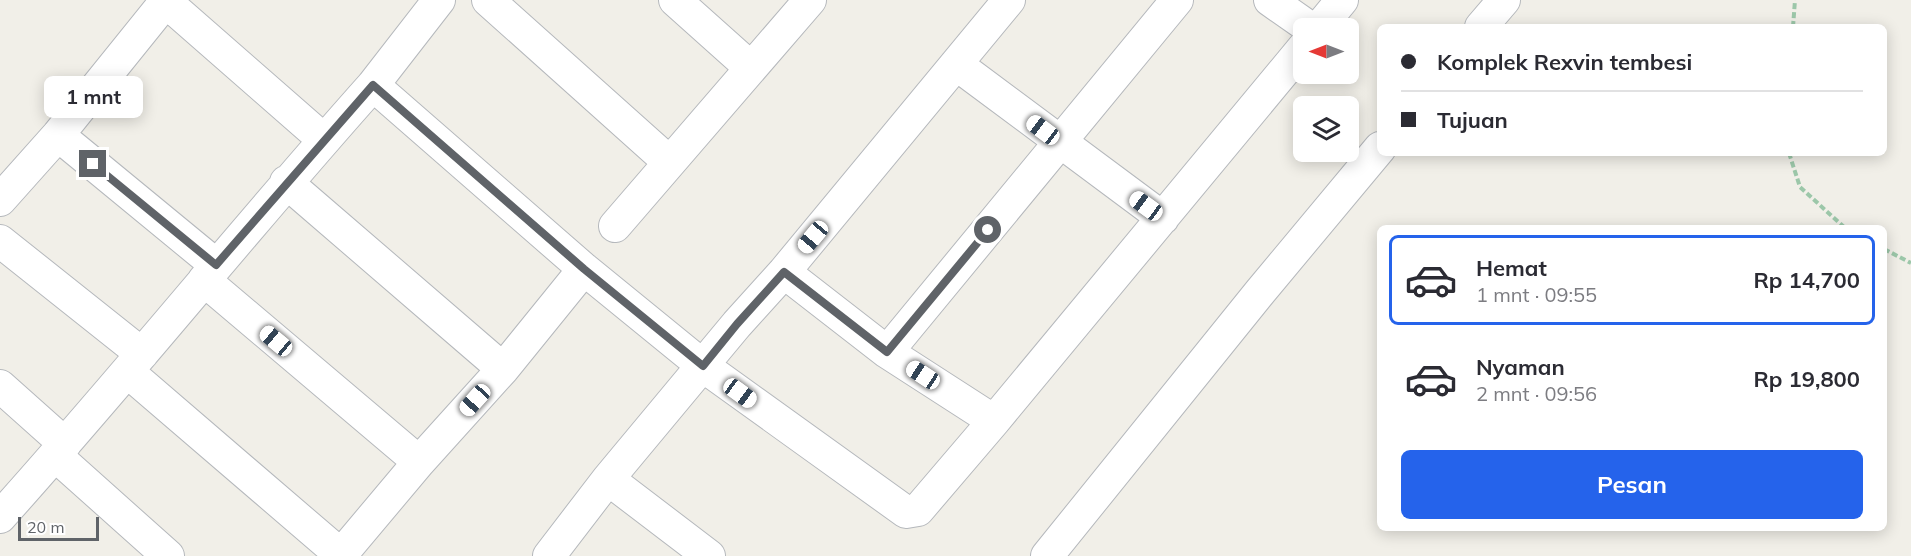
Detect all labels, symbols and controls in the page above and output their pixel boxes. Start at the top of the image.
north arrow [1293,18,1359,84]
map controls [1293,18,1359,162]
text: Komplek Rexvin tembesi [1437,48,1692,76]
callout: 1 mnt [44,77,142,119]
text: 1 mnt [66,84,121,109]
button: layers [1293,96,1359,162]
text: Tujuan [1437,106,1508,134]
car [1023,112,1063,148]
route end [79,150,106,177]
car [1126,188,1166,224]
route start [974,216,1001,243]
car [795,217,831,257]
icon: car [1404,253,1458,307]
text: Hemat [1476,254,1547,282]
text: Rp 14,700 [1753,266,1860,294]
text: 1 mnt · 09:55 [1476,282,1597,307]
car [256,323,296,359]
icon: car [1404,352,1458,406]
text: Nyaman [1476,353,1565,381]
car [903,358,943,392]
text: Rp 19,800 [1753,365,1860,393]
car [720,375,760,411]
car [456,381,494,419]
text: 2 mnt · 09:56 [1476,381,1597,406]
button: Pesan [1401,450,1863,519]
scale bar [18,514,99,542]
text: 20 m [27,517,64,537]

